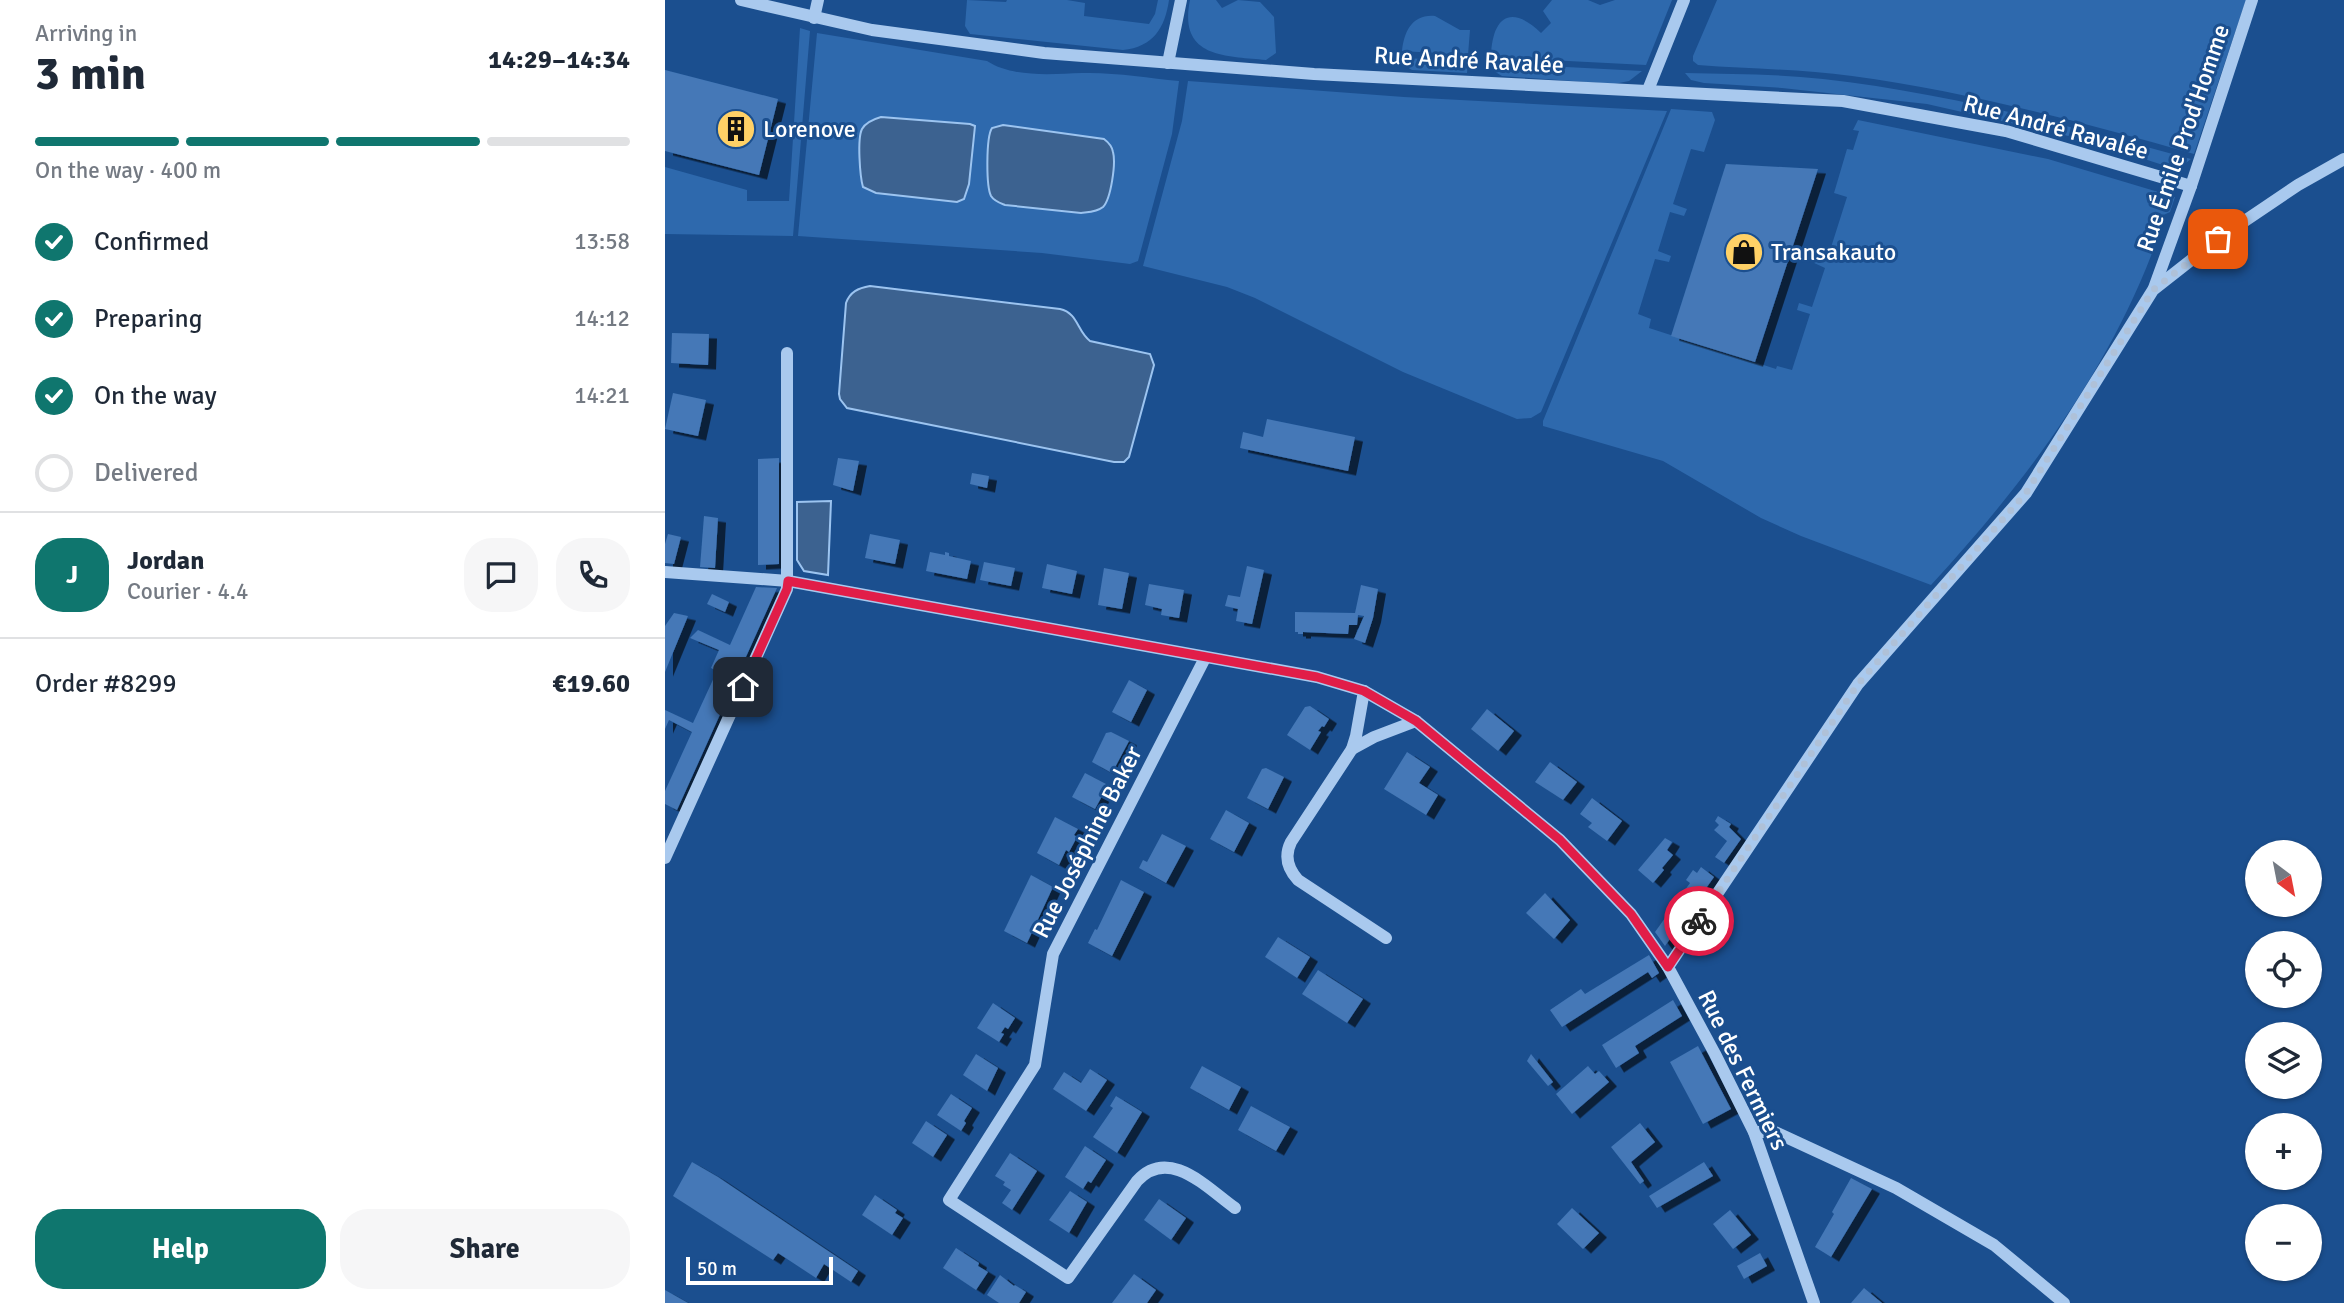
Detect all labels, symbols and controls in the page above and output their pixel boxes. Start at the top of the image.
text: Arriving in [35,19,137,48]
street label: Rue Émile Prod'Homme [2130,20,2236,256]
street label: Rue André Ravalée [1373,40,1565,80]
text: 14:29–14:34 [488,44,630,76]
text: 3 min [35,46,146,102]
street label: Rue André Ravalée [1960,88,2152,166]
building icon: Lorenove [715,108,757,150]
place label: Lorenove [763,114,856,144]
text: On the way · 400 m [35,156,221,185]
pin [2188,209,2248,269]
icon: bag [2199,220,2237,258]
icon: check [35,223,73,261]
text: Confirmed [94,226,209,258]
text: 13:58 [574,227,630,256]
shop icon: Transakauto [1723,231,1765,273]
place label: Transakauto [1771,237,1896,267]
icon: check [35,300,73,338]
text: Preparing [94,303,202,335]
text: 14:12 [574,304,630,333]
icon: check [35,377,73,415]
text: On the way [94,380,217,412]
text: 14:21 [574,381,630,410]
text: Delivered [94,457,199,489]
button: chat [464,538,538,612]
button: phone [556,538,630,612]
text: Jordan [127,545,204,577]
text: J [66,559,78,591]
text: Courier · 4.4 [127,577,248,606]
pin [713,657,773,717]
text: Order #8299 [35,668,176,700]
text: €19.60 [552,668,630,700]
icon: home [724,668,762,706]
street label: Rue Joséphine Baker [1026,741,1149,943]
north arrow [2245,840,2322,917]
map controls [2245,840,2322,1281]
courier [1664,886,1734,956]
icon: bike [1680,902,1718,940]
button: locate [2245,931,2322,1008]
street label: Rue des Fermiers [1691,985,1795,1155]
button: layers [2245,1022,2322,1099]
button: + [2245,1113,2322,1190]
button: − [2245,1204,2322,1281]
button: Help [35,1209,326,1289]
button: Share [340,1209,630,1289]
scale bar [686,1254,833,1286]
text: 50 m [697,1257,737,1281]

